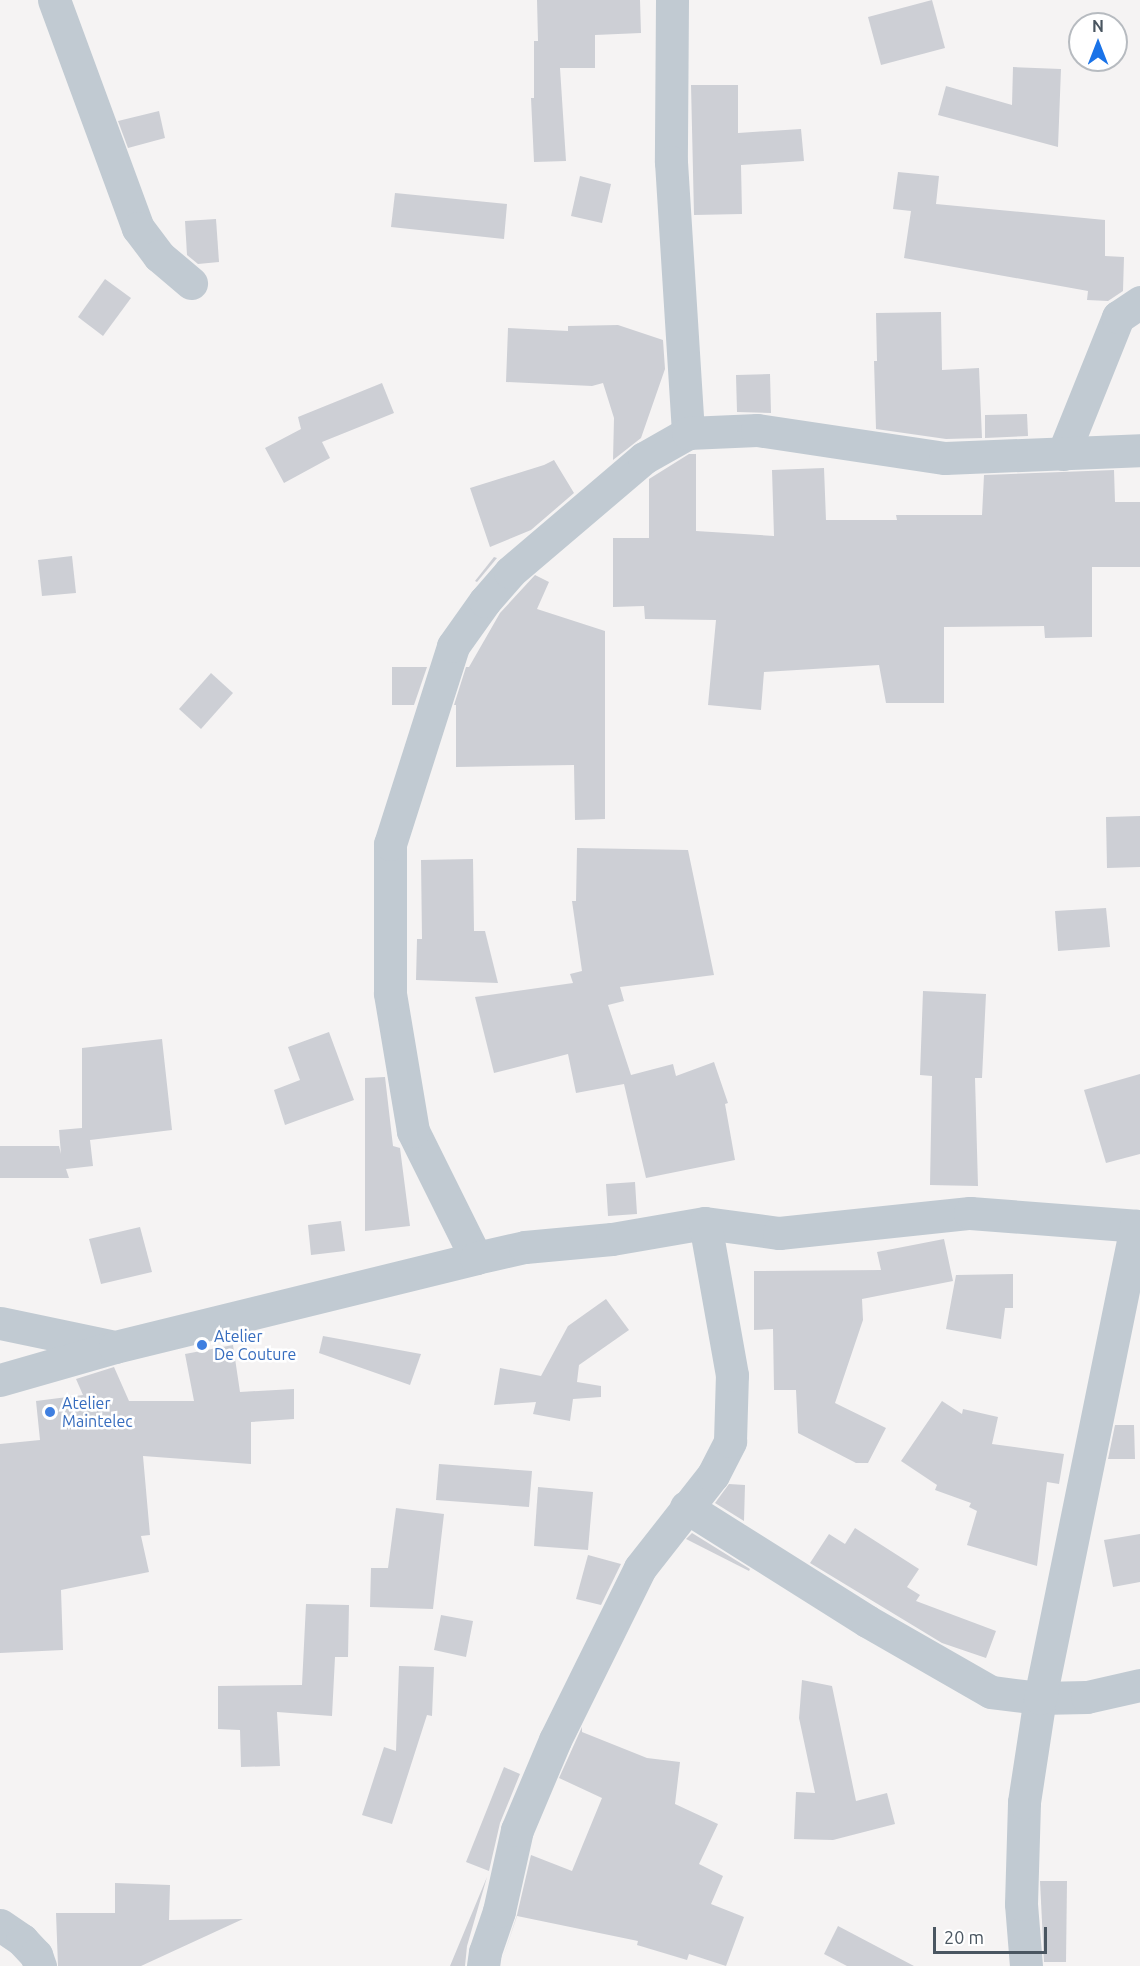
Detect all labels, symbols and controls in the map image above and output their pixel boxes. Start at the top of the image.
north arrow [1068,12,1128,72]
text: N [1092,17,1104,35]
place label: Atelier De Couture [214,1326,296,1364]
marker: Atelier De Couture [195,1338,209,1352]
place label: Atelier Maintelec [62,1393,133,1431]
marker: Atelier Maintelec [43,1405,57,1419]
scale bar [936,1915,1050,1953]
text: 20 m [944,1927,984,1947]

